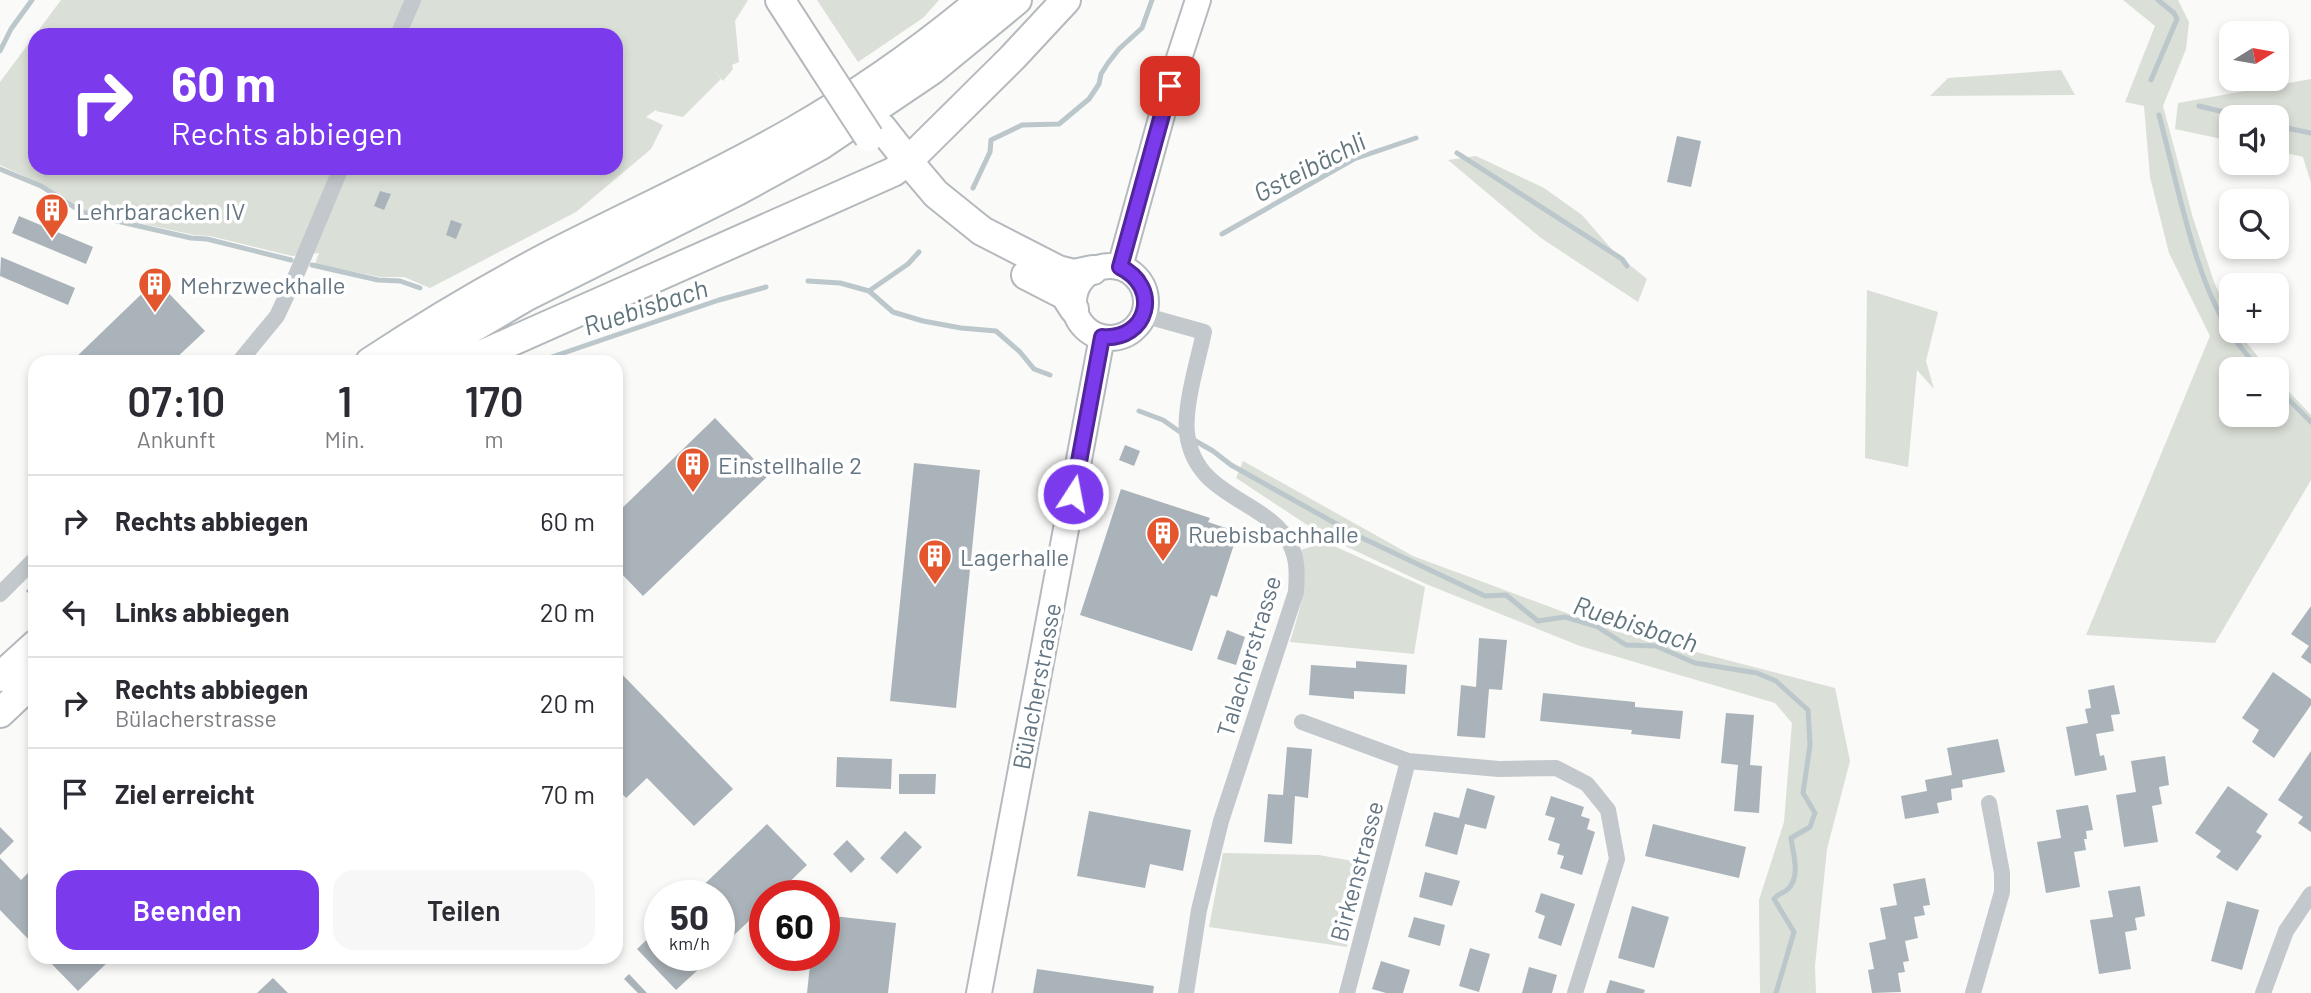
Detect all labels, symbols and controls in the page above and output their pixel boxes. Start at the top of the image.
north arrow [2219,21,2289,91]
map controls [2219,21,2289,427]
text: 60 m [171,53,276,112]
icon: right [56,56,147,147]
pin [1140,56,1200,116]
icon: arrive [1151,67,1189,105]
button: sound [2219,105,2289,175]
text: Rechts abbiegen [171,113,403,151]
water label: Gsteibächli [1248,124,1371,207]
button: search [2219,189,2289,259]
building icon: Lehrbaracken IV [33,191,71,240]
place label: Lehrbaracken IV [76,196,245,225]
building icon: Mehrzweckhalle [136,265,174,314]
place label: Mehrzweckhalle [180,270,346,299]
water label: Ruebisbach [579,271,711,341]
button: + [2219,273,2289,343]
button: − [2219,357,2289,427]
text: 07:10 [127,375,225,425]
text: 1 [337,375,352,425]
text: 170 [464,375,524,425]
text: Ankunft [137,425,216,453]
text: Min. [325,425,365,453]
text: m [485,425,504,453]
building icon: Einstellhalle 2 [674,445,712,494]
place label: Einstellhalle 2 [718,450,862,479]
position arrow [1036,457,1110,531]
icon: right [56,502,94,540]
text: Rechts abbiegen [115,505,308,536]
text: 60 m [540,505,595,536]
building icon: Ruebisbachhalle [1144,514,1182,563]
place label: Ruebisbachhalle [1188,519,1359,548]
building icon: Lagerhalle [916,537,954,586]
place label: Lagerhalle [960,542,1069,571]
street label: Talacherstrasse [1210,572,1286,740]
water label: Ruebisbach [1570,588,1702,658]
icon: left [56,593,94,631]
text: Links abbiegen [115,596,289,627]
text: 20 m [540,596,595,627]
street label: Bülacherstrasse [1006,600,1066,772]
text: Rechts abbiegen [115,673,308,704]
icon: right [56,684,94,722]
text: 20 m [540,687,595,718]
text: Bülacherstrasse [115,704,277,732]
icon: arrive [56,775,94,813]
text: Ziel erreicht [115,778,255,809]
text: 70 m [541,778,595,809]
street label: Birkenstrasse [1323,798,1389,944]
button: Beenden [56,870,319,950]
button: Teilen [333,870,595,950]
speed limit sign: 60 [749,880,840,971]
text: 50 [670,895,709,937]
text: km/h [669,932,710,954]

